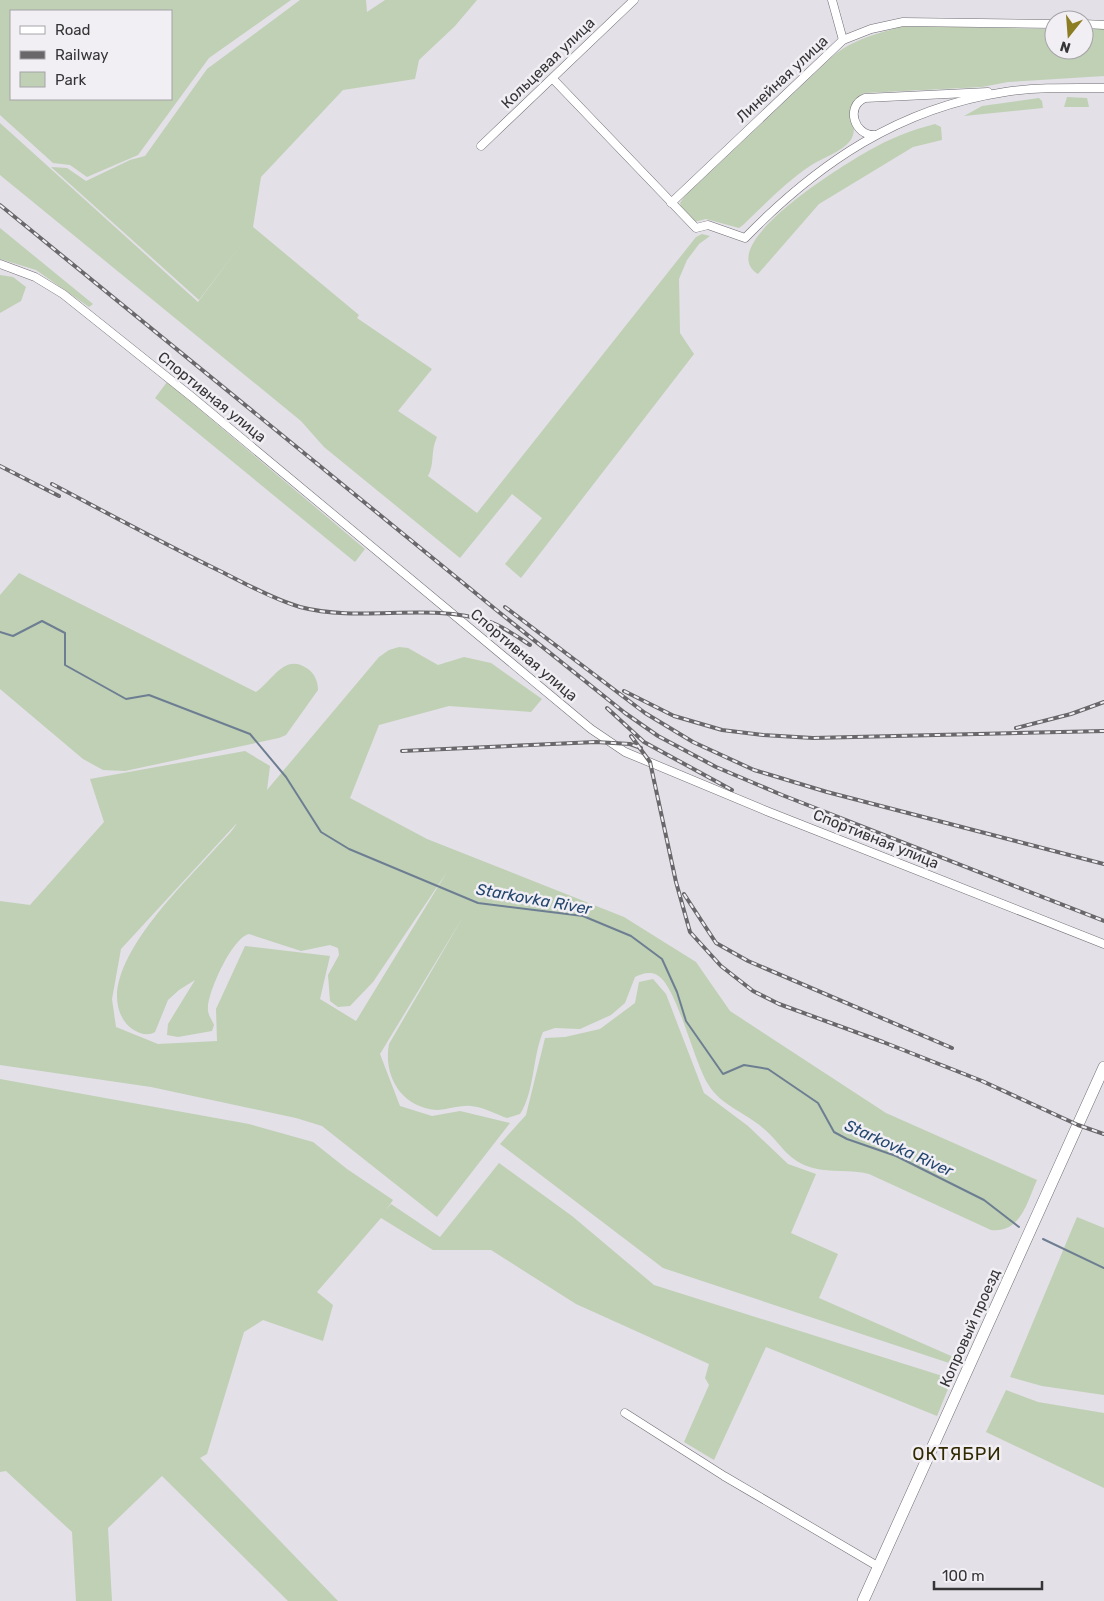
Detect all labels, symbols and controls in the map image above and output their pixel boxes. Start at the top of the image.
legend [10,10,172,100]
north arrow [1044,10,1094,60]
street label: Кольцевая улица [497,14,599,112]
text: Road [55,21,91,39]
street label: Линейная улица [732,32,832,126]
text: N [1058,37,1073,57]
text: Railway [55,46,109,64]
text: Park [55,71,86,89]
street label: Спортивная улица [154,348,270,446]
street label: Спортивная улица [467,605,581,705]
street label: Спортивная улица [810,806,942,872]
water label: Starkovka River [475,880,594,919]
water label: Starkovka River [842,1116,957,1181]
street label: Копровый проезд [936,1266,1004,1390]
district label: ОКТЯБРИ [912,1443,1002,1465]
scale bar [934,1558,1042,1590]
text: 100 m [942,1567,984,1585]

